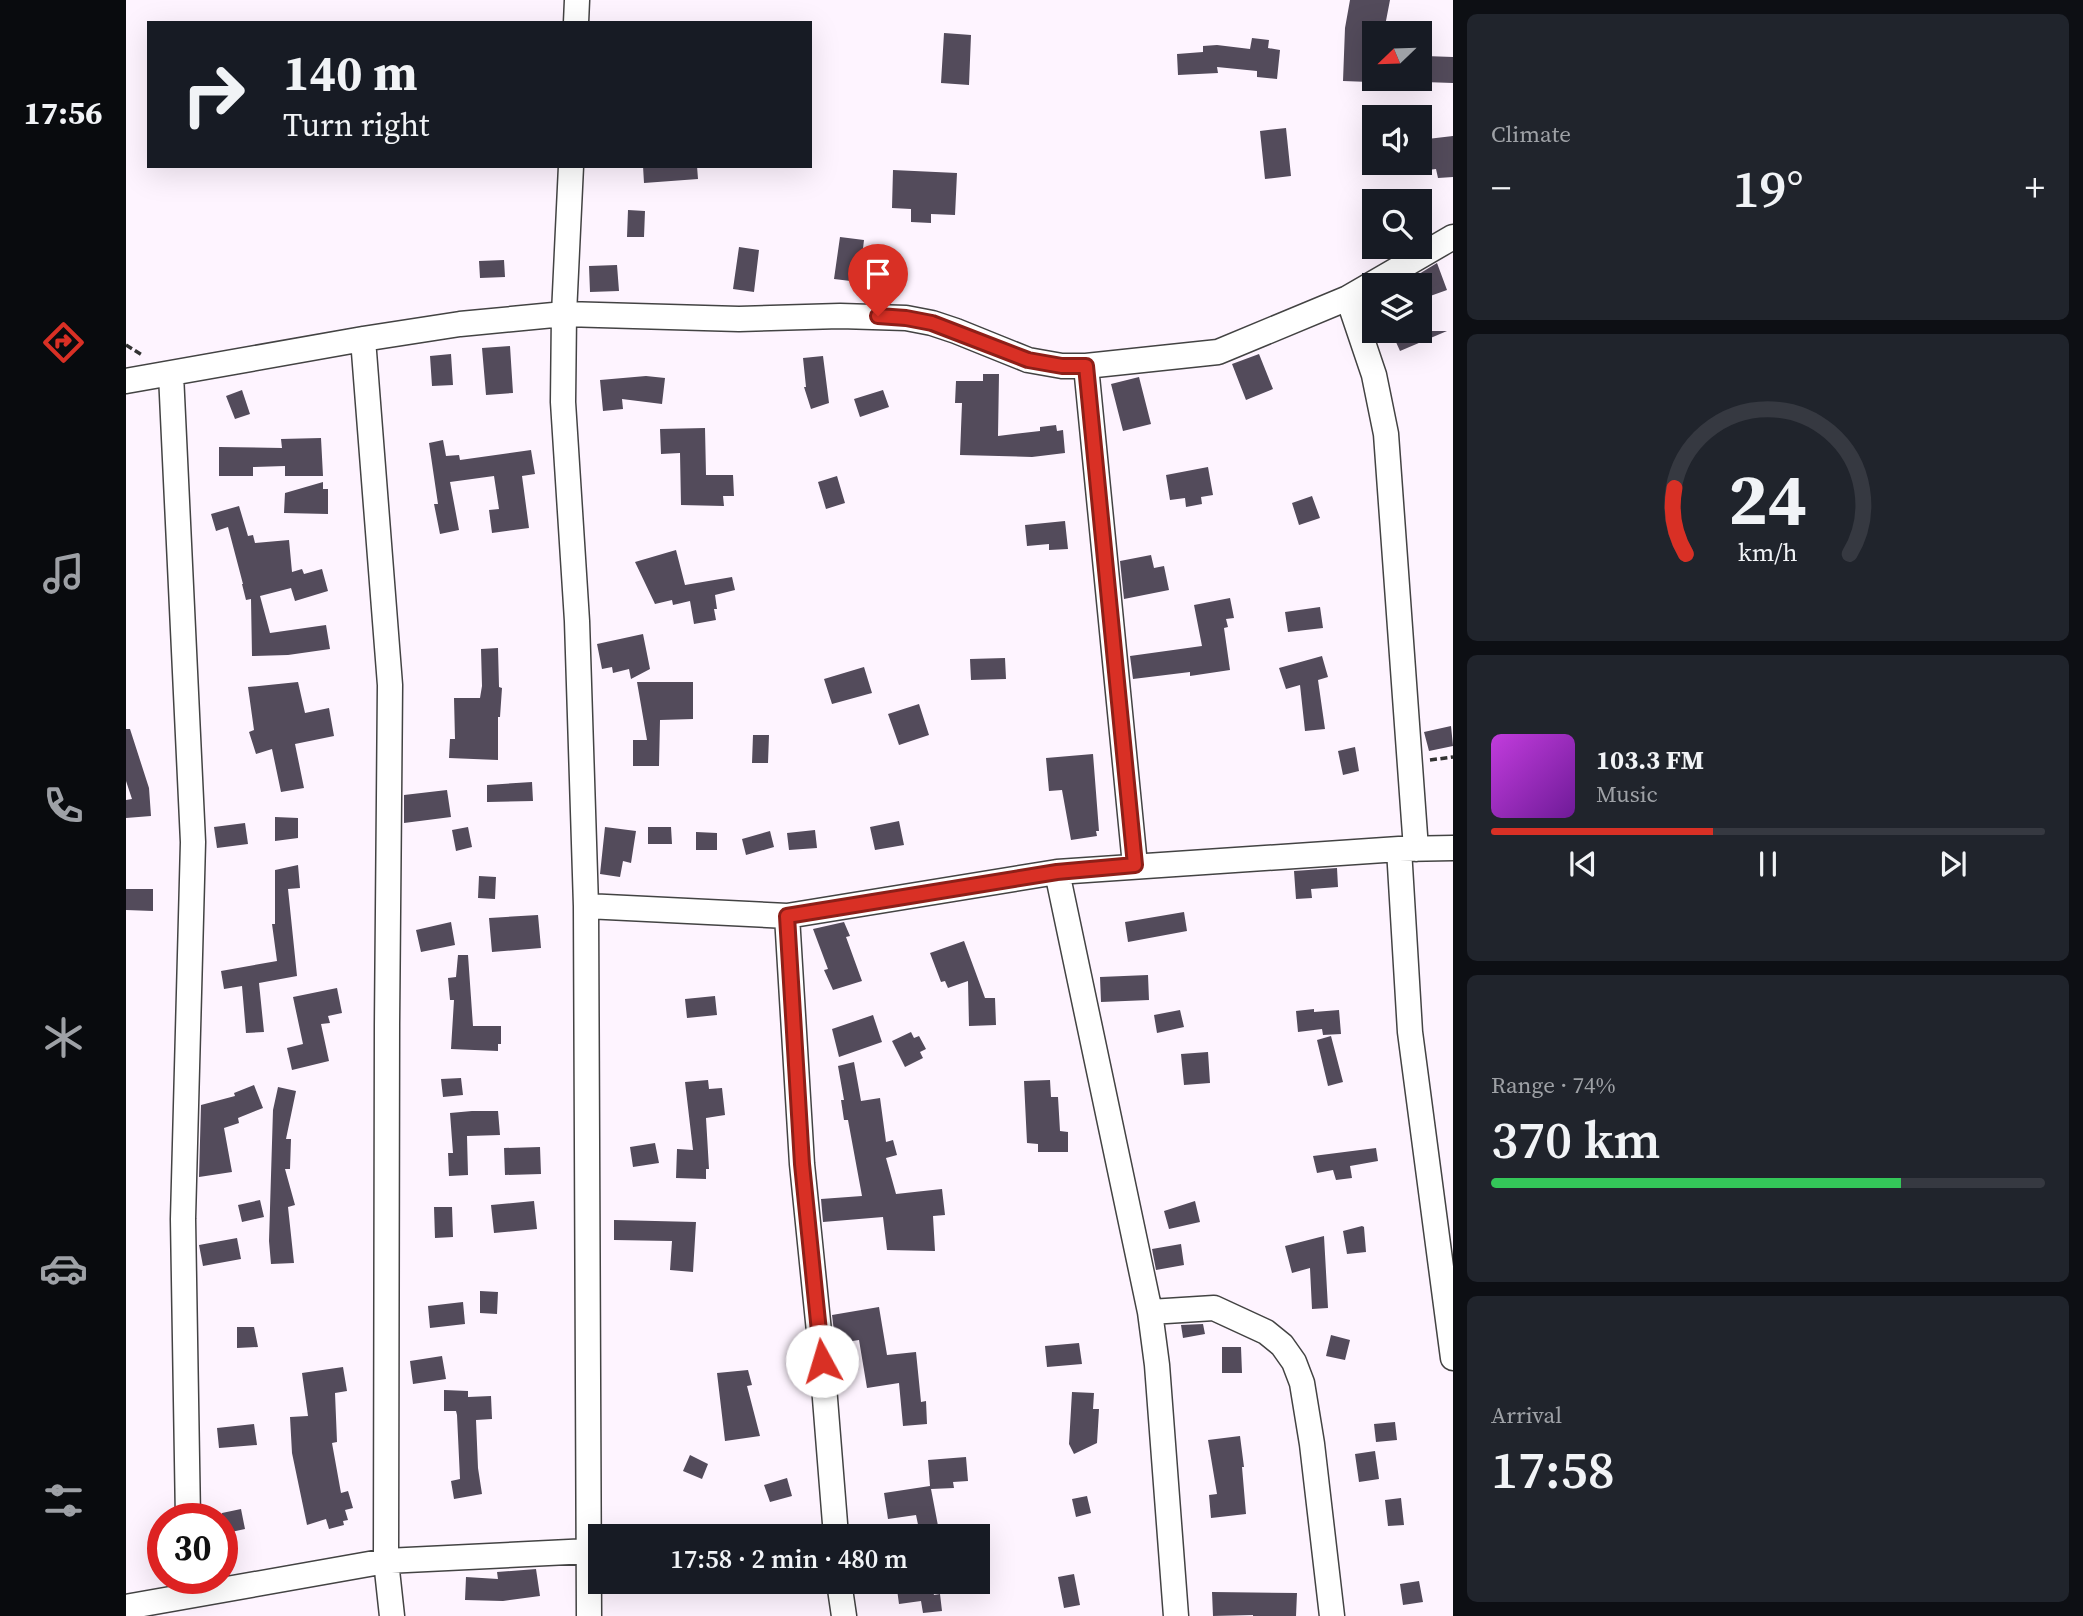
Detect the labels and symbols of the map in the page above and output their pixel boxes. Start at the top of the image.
north arrow [1362,21,1432,91]
pin [848,244,908,316]
position arrow [785,1324,859,1398]
speed limit sign: 30 [147,1503,238,1594]

